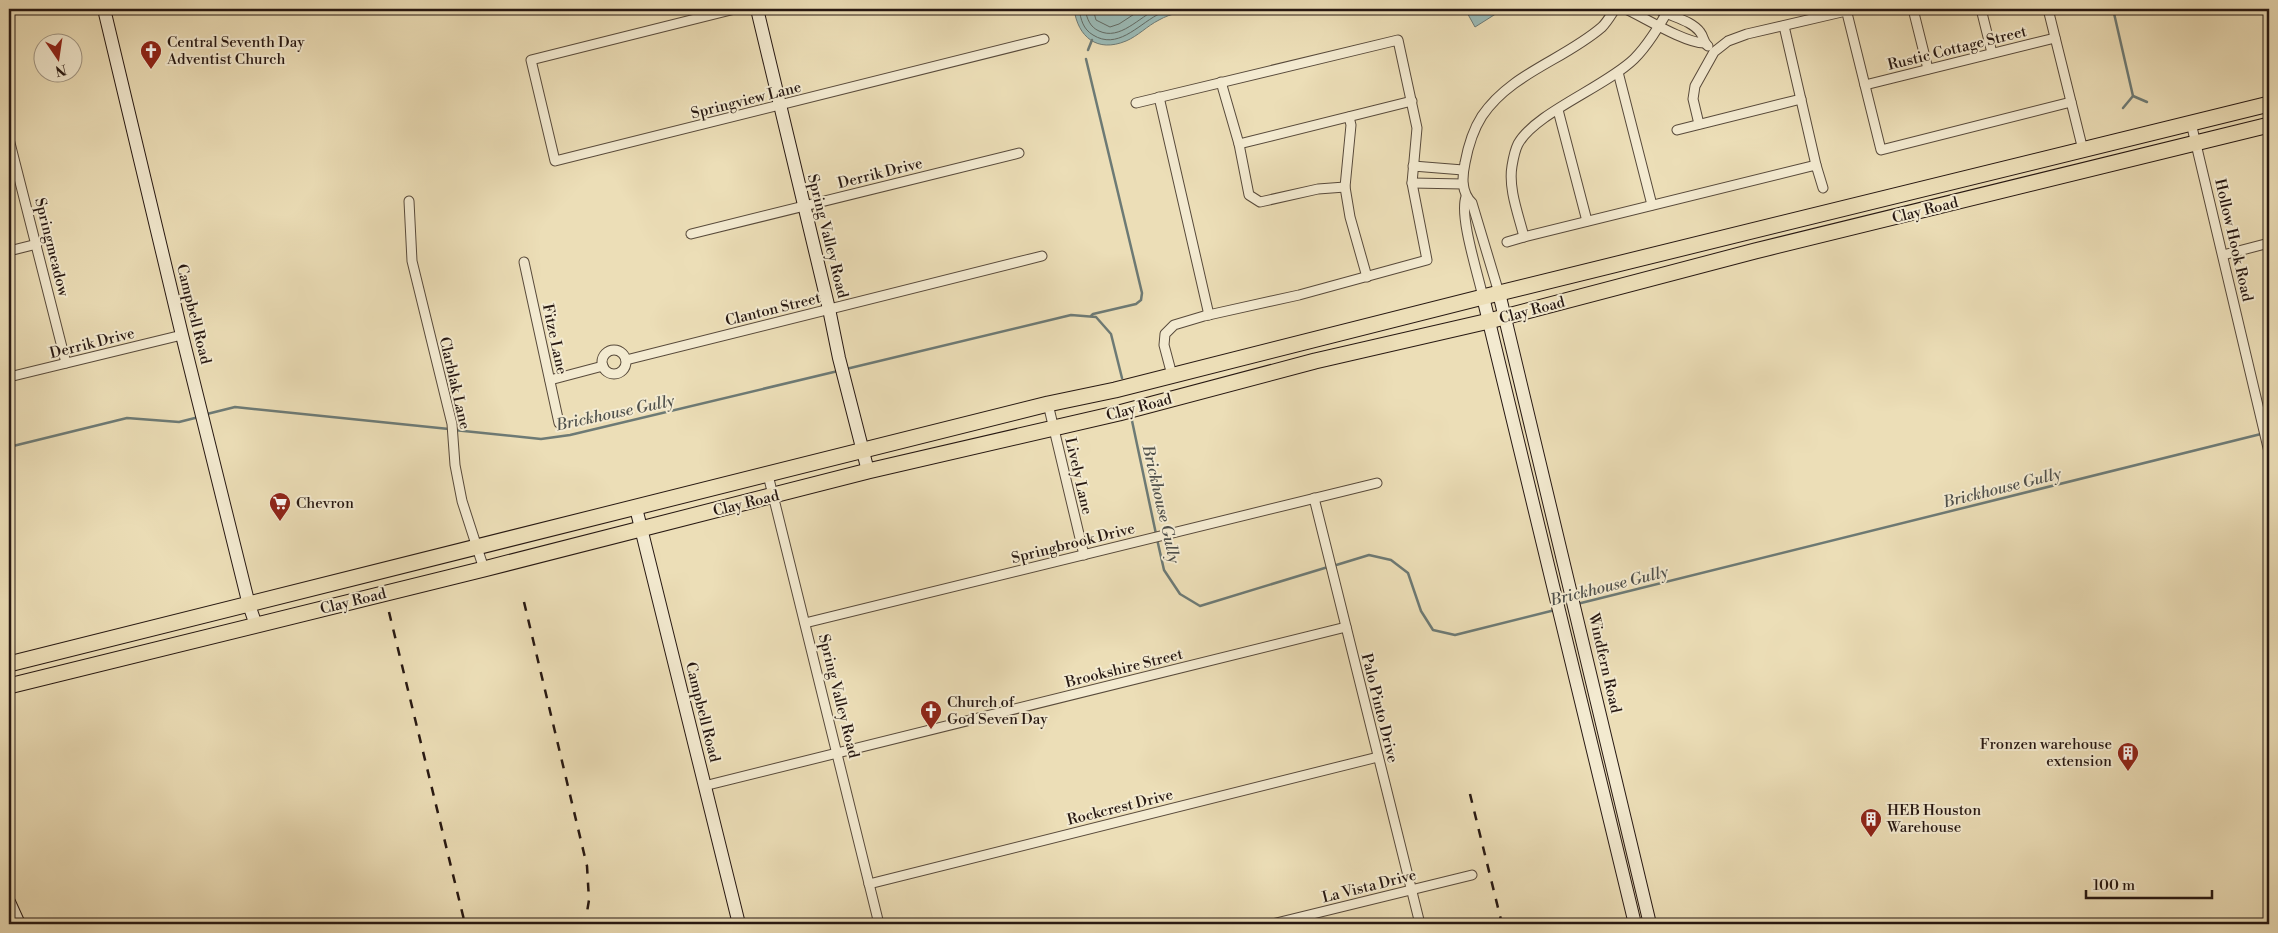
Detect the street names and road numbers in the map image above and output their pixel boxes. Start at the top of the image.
street label: Rustic Cottage Street [1886,22,2029,75]
street label: Springview Lane [689,78,803,123]
street label: Derrik Drive [836,154,925,193]
street label: Spring Valley Road [803,172,852,301]
street label: Hollow Hook Road [2210,177,2257,304]
street label: Clay Road [1890,193,1961,228]
street label: Springmeadow [30,196,73,299]
street label: Campbell Road [172,262,215,367]
street label: Clanton Street [723,288,823,331]
street label: Clay Road [1497,292,1568,328]
street label: Fitze Lane [538,302,571,376]
street label: Derrik Drive [48,324,137,363]
street label: Clarblak Lane [435,335,474,431]
street label: Clay Road [1104,389,1175,425]
street label: Lively Lane [1060,436,1097,517]
street label: Clay Road [711,486,782,521]
street label: Springbrook Drive [1009,519,1137,568]
street label: Clay Road [318,584,389,619]
street label: Windfern Road [1584,610,1625,715]
street label: Spring Valley Road [814,632,863,761]
street label: Brookshire Street [1062,645,1185,693]
street label: Palo Pinto Drive [1357,651,1402,765]
street label: Campbell Road [681,660,724,765]
street label: Rockcrest Drive [1065,785,1175,830]
street label: La Vista Drive [1320,866,1418,907]

